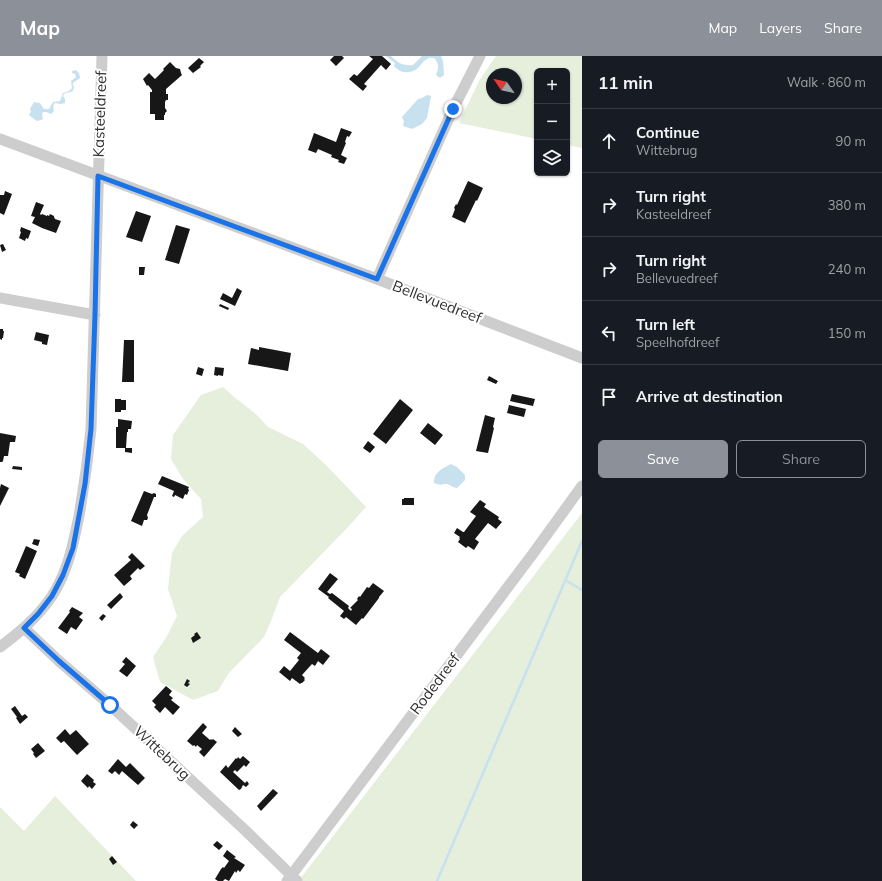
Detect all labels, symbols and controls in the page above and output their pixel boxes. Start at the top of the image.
text: Map [20,16,60,40]
text: Map [708,19,737,37]
text: Layers [759,19,802,37]
text: Share [824,19,862,37]
north arrow [486,68,522,104]
map controls [534,68,570,176]
button: + [534,68,570,104]
street label: Kasteeldreef [88,69,111,158]
text: 11 min [598,72,653,93]
text: Walk · 860 m [787,74,866,90]
route end [444,100,462,118]
button: − [534,104,570,140]
text: Continue [636,123,699,142]
icon: ahead [598,130,620,152]
text: 90 m [836,133,866,149]
button: layers [534,140,570,176]
text: Wittebrug [636,142,697,158]
text: Turn right [636,187,706,206]
icon: right [598,194,620,216]
text: 380 m [828,197,866,213]
text: Kasteeldreef [636,206,711,222]
text: Turn right [636,251,706,270]
icon: right [598,258,620,280]
text: 240 m [828,261,866,277]
text: Bellevuedreef [636,270,718,286]
street label: Bellevuedreef [390,276,485,328]
text: Turn left [636,315,695,334]
icon: left [598,322,620,344]
text: 150 m [828,325,866,341]
text: Speelhofdreef [636,334,719,350]
icon: arrive [598,386,620,408]
text: Arrive at destination [636,387,783,406]
button: Save [598,440,728,478]
button: Share [736,440,866,478]
street label: Rodedreef [405,649,464,718]
route start [101,696,119,714]
street label: Wittebrug [130,722,195,784]

